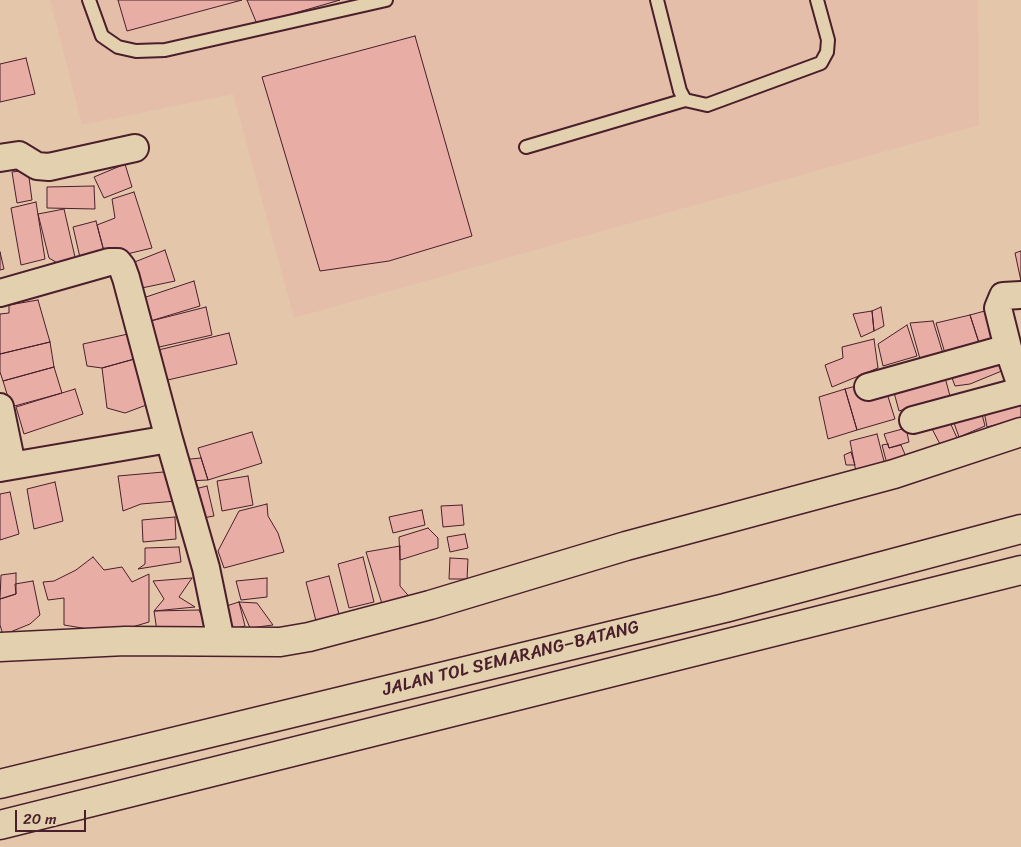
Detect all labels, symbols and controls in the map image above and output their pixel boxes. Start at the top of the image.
street label: JALAN TOL SEMARANG–BATANG [380,617,642,701]
scale bar [18,800,89,832]
text: 20 m [23,806,57,832]

